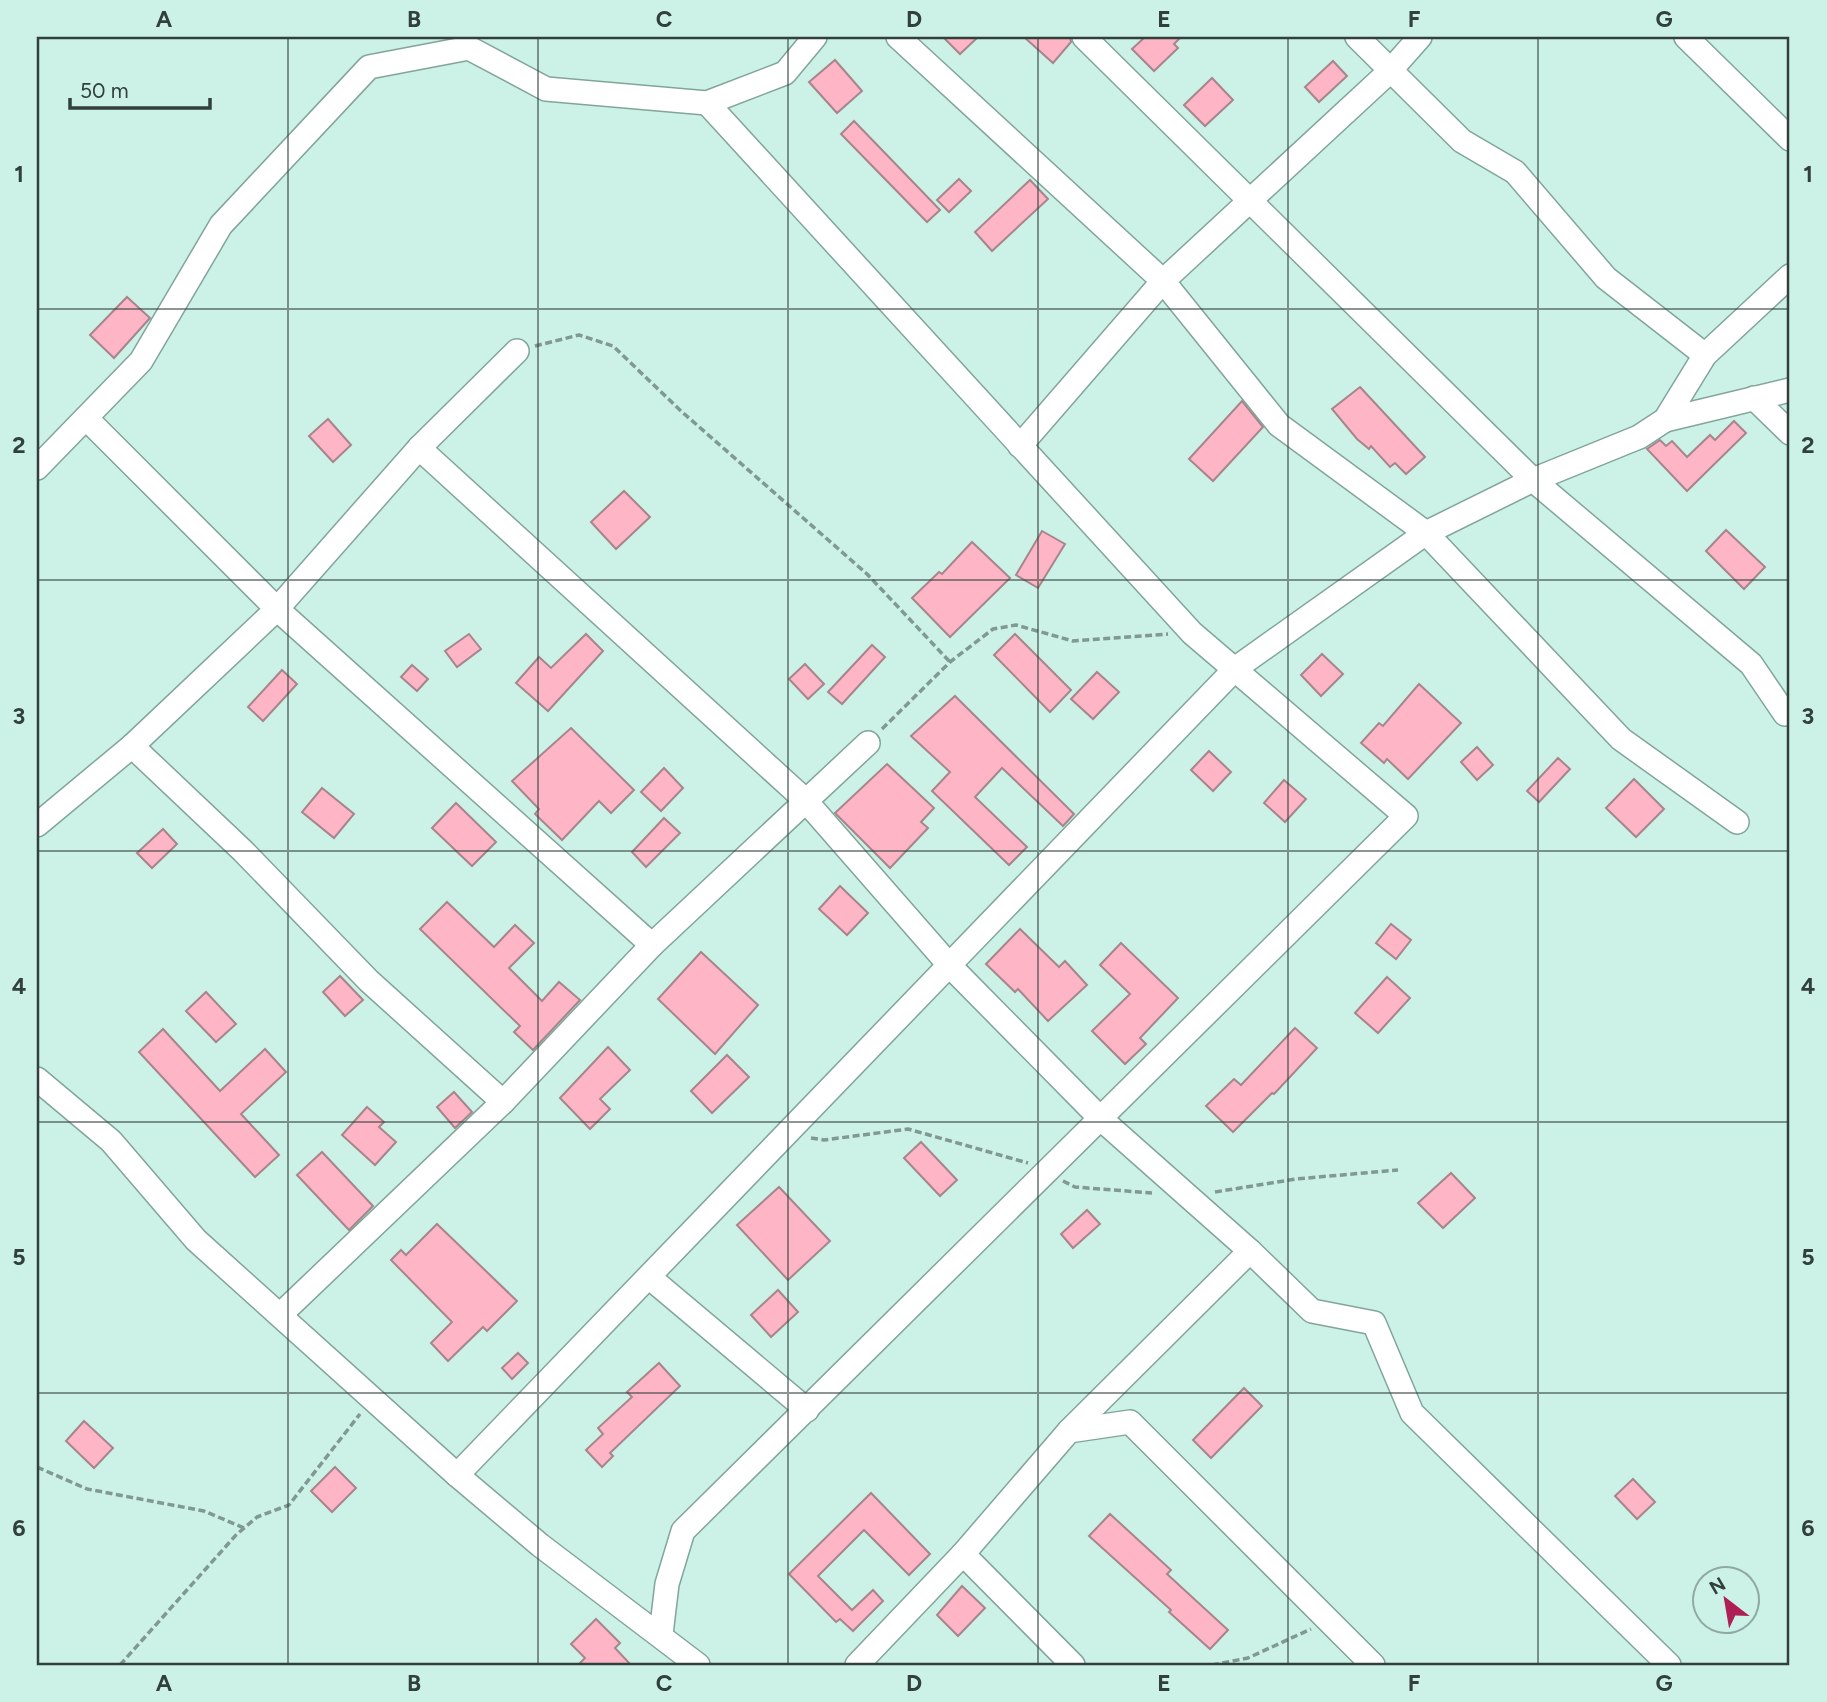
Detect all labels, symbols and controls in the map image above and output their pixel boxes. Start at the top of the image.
text: A [156,5,173,33]
text: B [407,5,421,33]
text: C [656,5,673,33]
text: D [906,5,922,33]
text: E [1157,5,1171,33]
text: F [1408,5,1421,33]
text: G [1655,5,1673,33]
scale bar [70,66,210,110]
text: 50 m [80,78,129,103]
text: 1 [14,160,24,188]
text: 1 [1803,160,1813,188]
text: 2 [12,431,26,459]
text: 2 [1801,431,1815,459]
text: 3 [13,702,25,730]
text: 3 [1802,702,1814,730]
text: 4 [12,972,26,1000]
text: 4 [1801,972,1815,1000]
text: 5 [12,1243,26,1271]
text: 5 [1801,1243,1815,1271]
text: 6 [12,1514,26,1542]
text: 6 [1801,1514,1815,1542]
north arrow [1690,1566,1760,1636]
text: N [1705,1572,1730,1599]
text: A [156,1669,173,1697]
text: B [407,1669,421,1697]
text: C [656,1669,673,1697]
text: D [906,1669,922,1697]
text: E [1157,1669,1171,1697]
text: F [1408,1669,1421,1697]
text: G [1655,1669,1673,1697]

